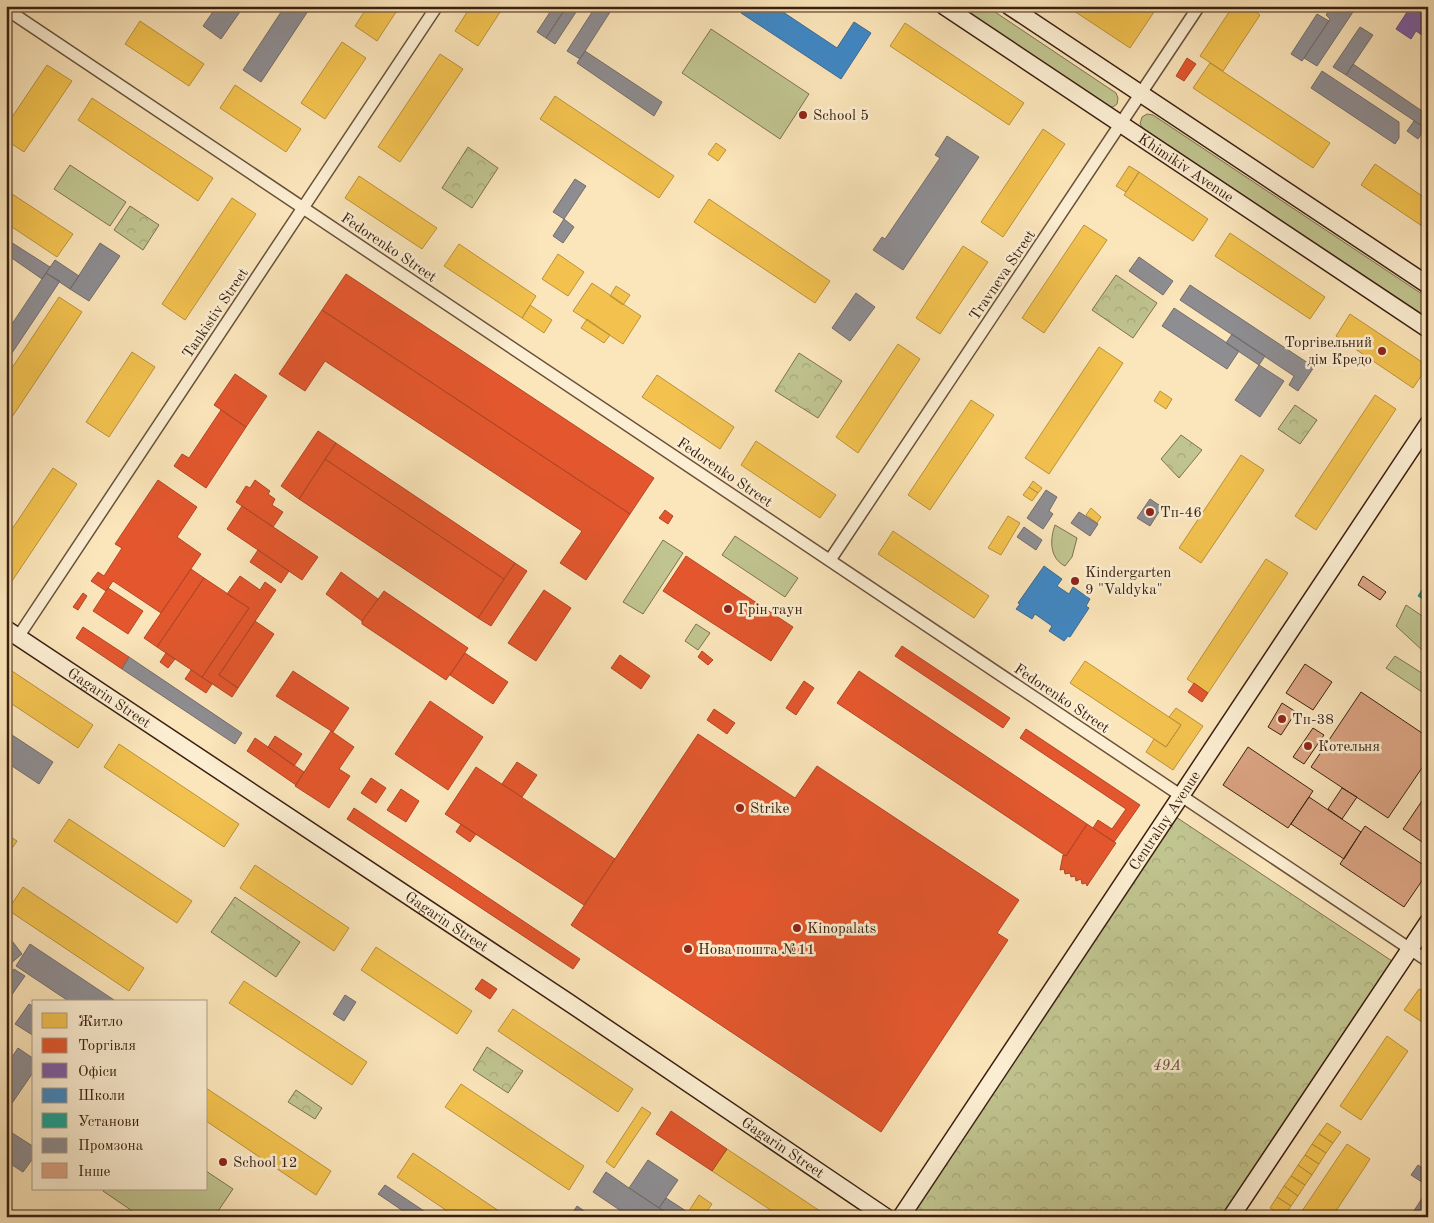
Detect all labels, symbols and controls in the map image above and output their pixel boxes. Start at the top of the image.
marker: School 5 [797,109,809,121]
place label: School 5 [813,109,869,124]
street label: Khimikiv Avenue [1135,132,1236,206]
street label: Fedorenko Street [338,211,439,286]
street label: Travneva Street [968,228,1039,324]
street label: Tankistiv Street [181,266,252,362]
place label: Торгівельний дім Кредо [1284,336,1372,368]
marker: Торгівельний дім Кредо [1376,345,1388,357]
street label: Fedorenko Street [674,436,775,511]
marker: Тп-46 [1144,506,1156,518]
place label: Тп-46 [1160,506,1202,521]
place label: Kindergarten 9 "Valdyka" [1085,566,1171,598]
marker: Kindergarten 9 "Valdyka" [1069,575,1081,587]
marker: Грін таун [722,603,734,615]
place label: Грін таун [738,603,803,618]
street label: Fedorenko Street [1011,662,1112,737]
street label: Gagarin Street [64,666,153,732]
marker: Тп-38 [1276,713,1288,725]
place label: Тп-38 [1292,713,1334,728]
marker: Котельня [1302,740,1314,752]
place label: Котельня [1318,740,1380,755]
street label: Centralny Avenue [1127,769,1204,874]
marker: Strike [734,802,746,814]
place label: Strike [750,802,790,817]
street label: Gagarin Street [402,890,490,956]
marker: Kinopalats [791,922,803,934]
place label: Kinopalats [807,922,876,937]
marker: Нова пошта №11 [682,943,694,955]
place label: Нова пошта №11 [698,943,815,958]
legend [32,1000,208,1190]
text: Житло [78,1015,123,1030]
text: Торгівля [78,1039,136,1054]
park label: 49А [1153,1059,1181,1074]
text: Офіси [78,1065,117,1080]
text: Школи [78,1089,125,1104]
text: Установи [78,1115,140,1130]
street label: Gagarin Street [738,1115,826,1182]
text: Промзона [78,1139,144,1154]
marker: School 12 [217,1156,229,1168]
place label: School 12 [233,1156,298,1171]
text: Інше [78,1165,111,1180]

